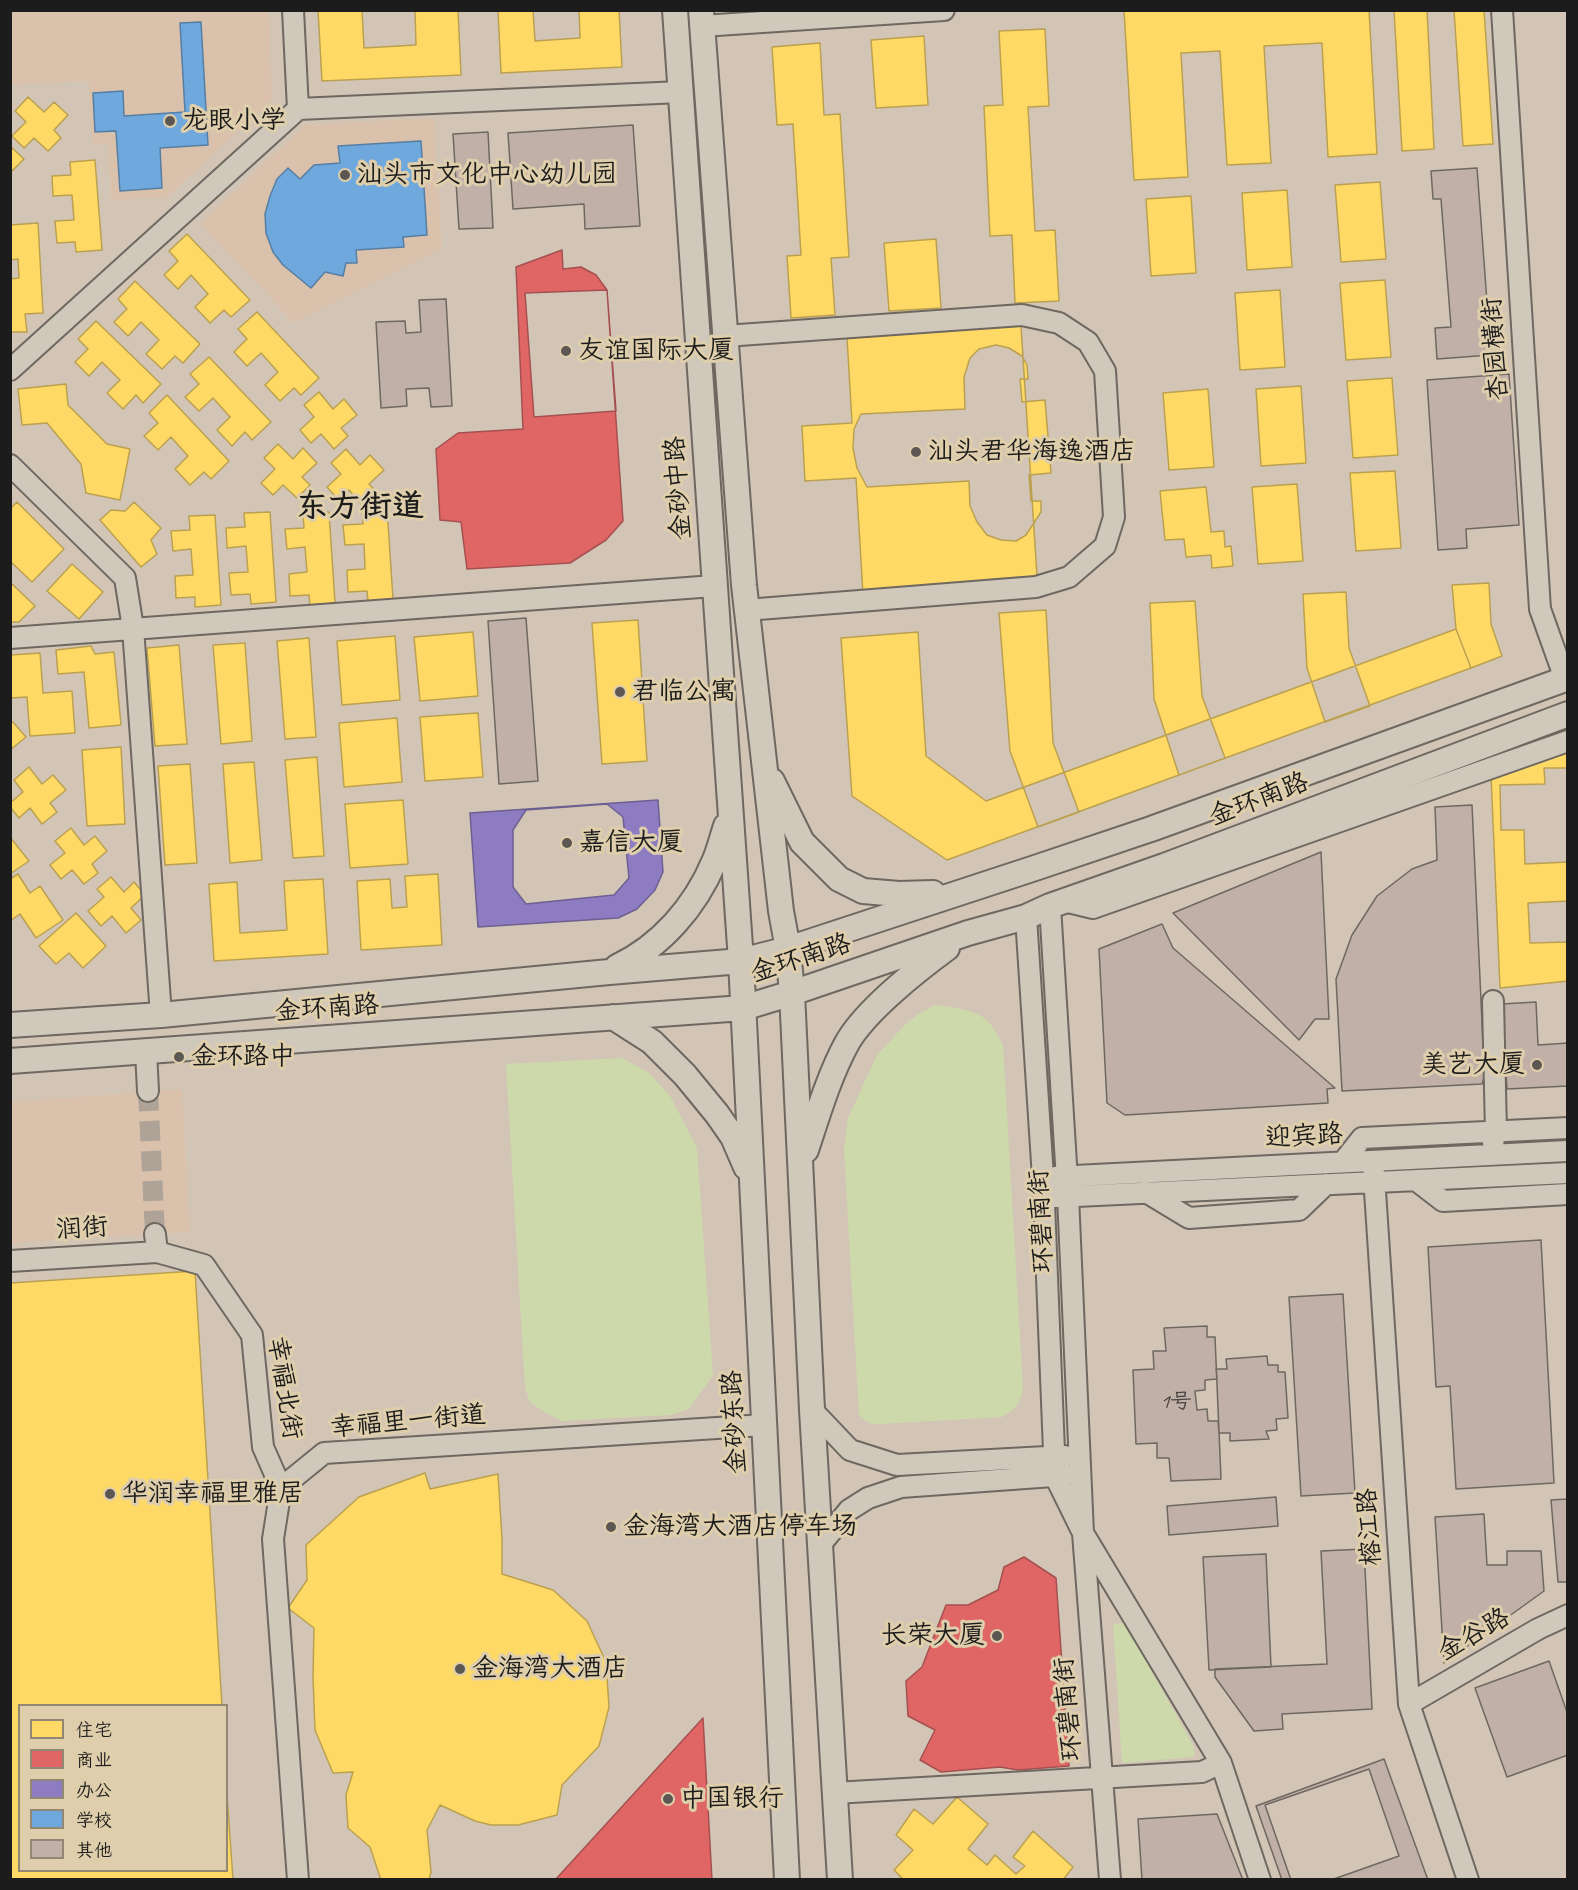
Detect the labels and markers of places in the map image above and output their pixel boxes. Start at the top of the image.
place label: 龙眼小学 [182,105,286,137]
marker: 龙眼小学 [163,114,177,128]
place label: 汕头市文化中心幼儿园 [357,159,617,191]
marker: 汕头市文化中心幼儿园 [338,168,352,182]
place label: 友谊国际大厦 [578,335,734,367]
marker: 友谊国际大厦 [559,344,573,358]
place label: 汕头君华海逸酒店 [928,436,1136,468]
marker: 汕头君华海逸酒店 [909,445,923,459]
place label: 君临公寓 [632,676,736,708]
marker: 君临公寓 [613,685,627,699]
place label: 嘉信大厦 [579,827,683,859]
marker: 嘉信大厦 [560,836,574,850]
place label: 金环路中 [191,1041,295,1073]
place label: 美艺大厦 [1421,1049,1525,1081]
marker: 金环路中 [172,1050,186,1064]
marker: 美艺大厦 [1530,1058,1544,1072]
place label: 华润幸福里雅居 [122,1478,304,1510]
marker: 华润幸福里雅居 [103,1487,117,1501]
place label: 金海湾大酒店停车场 [623,1511,857,1543]
marker: 金海湾大酒店停车场 [604,1520,618,1534]
place label: 长荣大厦 [881,1620,985,1652]
marker: 长荣大厦 [990,1629,1004,1643]
place label: 金海湾大酒店 [472,1653,628,1685]
marker: 金海湾大酒店 [453,1662,467,1676]
place label: 中国银行 [680,1783,784,1815]
marker: 中国银行 [661,1792,675,1806]

